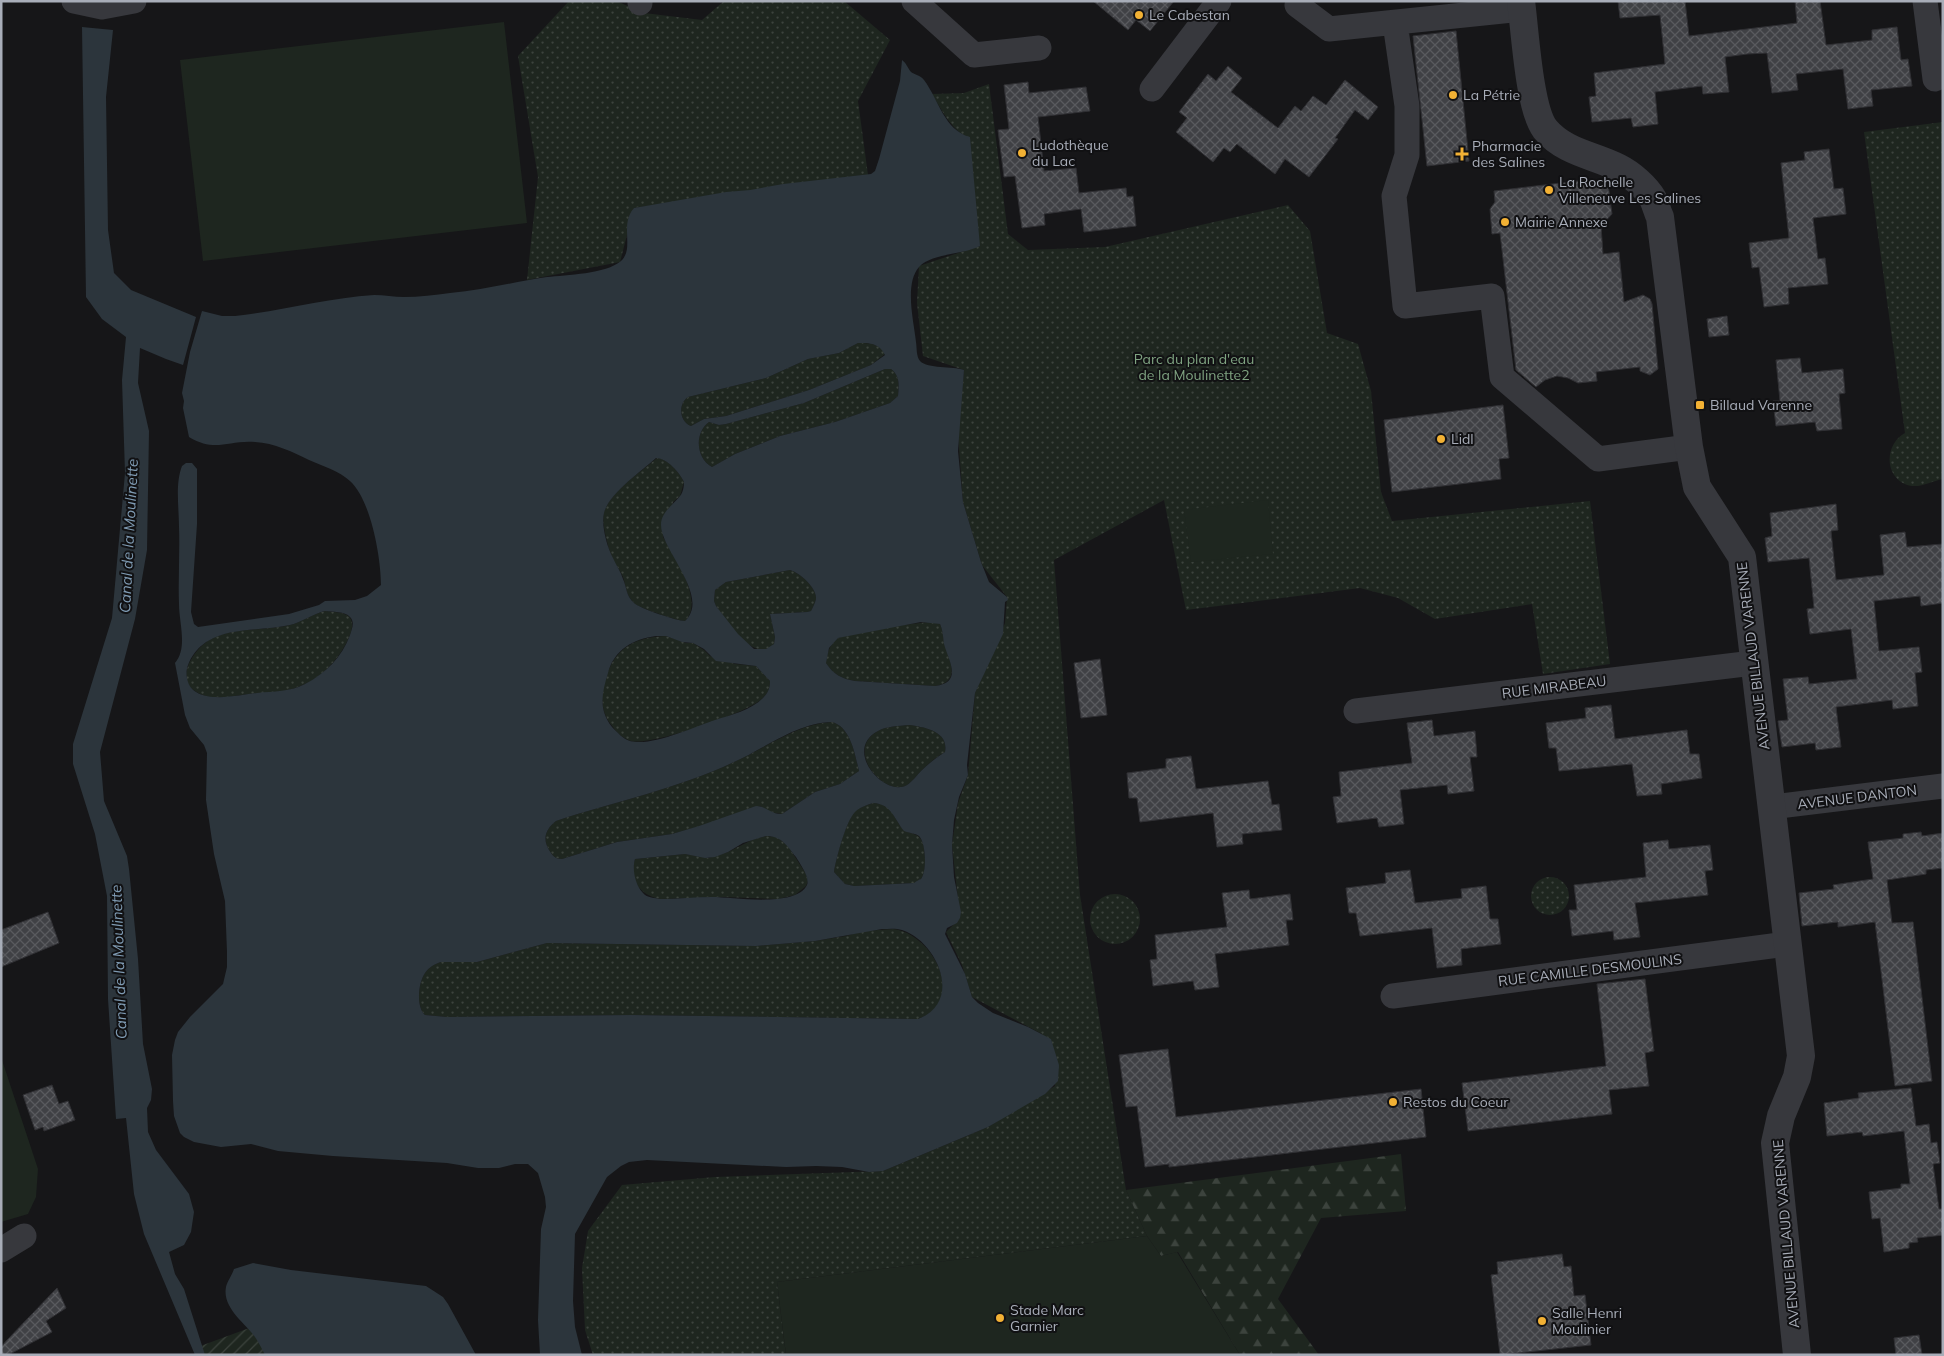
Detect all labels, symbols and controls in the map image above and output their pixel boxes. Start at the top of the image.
place label: Le Cabestan [1149,6,1230,24]
marker: Le Cabestan [1133,9,1145,21]
place label: La Pétrie [1463,86,1520,104]
marker: La Pétrie [1447,89,1459,101]
place label: Ludothèque du Lac [1032,136,1109,170]
place label: Pharmacie des Salines [1472,137,1545,171]
marker: Ludothèque du Lac [1016,147,1028,159]
marker: Pharmacie des Salines [1456,148,1468,160]
place label: La Rochelle Villeneuve Les Salines [1559,173,1701,207]
marker: La Rochelle Villeneuve Les Salines [1543,184,1555,196]
place label: Mairie Annexe [1515,213,1608,231]
marker: Mairie Annexe [1499,216,1511,228]
park label: Parc du plan d'eau de la Moulinette2 [1134,350,1254,384]
place label: Billaud Varenne [1710,396,1812,414]
marker: Billaud Varenne [1694,399,1706,411]
place label: Lidl [1451,430,1474,448]
marker: Lidl [1435,433,1447,445]
water label: Canal de la Moulinette [115,458,142,614]
street label: AVENUE BILLAUD VARENNE [1733,561,1773,751]
street label: RUE MIRABEAU [1501,672,1607,702]
street label: AVENUE DANTON [1796,781,1918,813]
water label: Canal de la Moulinette [106,885,131,1040]
street label: RUE CAMILLE DESMOULINS [1497,950,1683,990]
place label: Restos du Coeur [1403,1093,1509,1111]
marker: Restos du Coeur [1387,1096,1399,1108]
street label: AVENUE BILLAUD VARENNE [1769,1139,1803,1329]
place label: Stade Marc Garnier [1010,1301,1084,1335]
place label: Salle Henri Moulinier [1552,1304,1622,1338]
marker: Stade Marc Garnier [994,1312,1006,1324]
marker: Salle Henri Moulinier [1536,1315,1548,1327]

